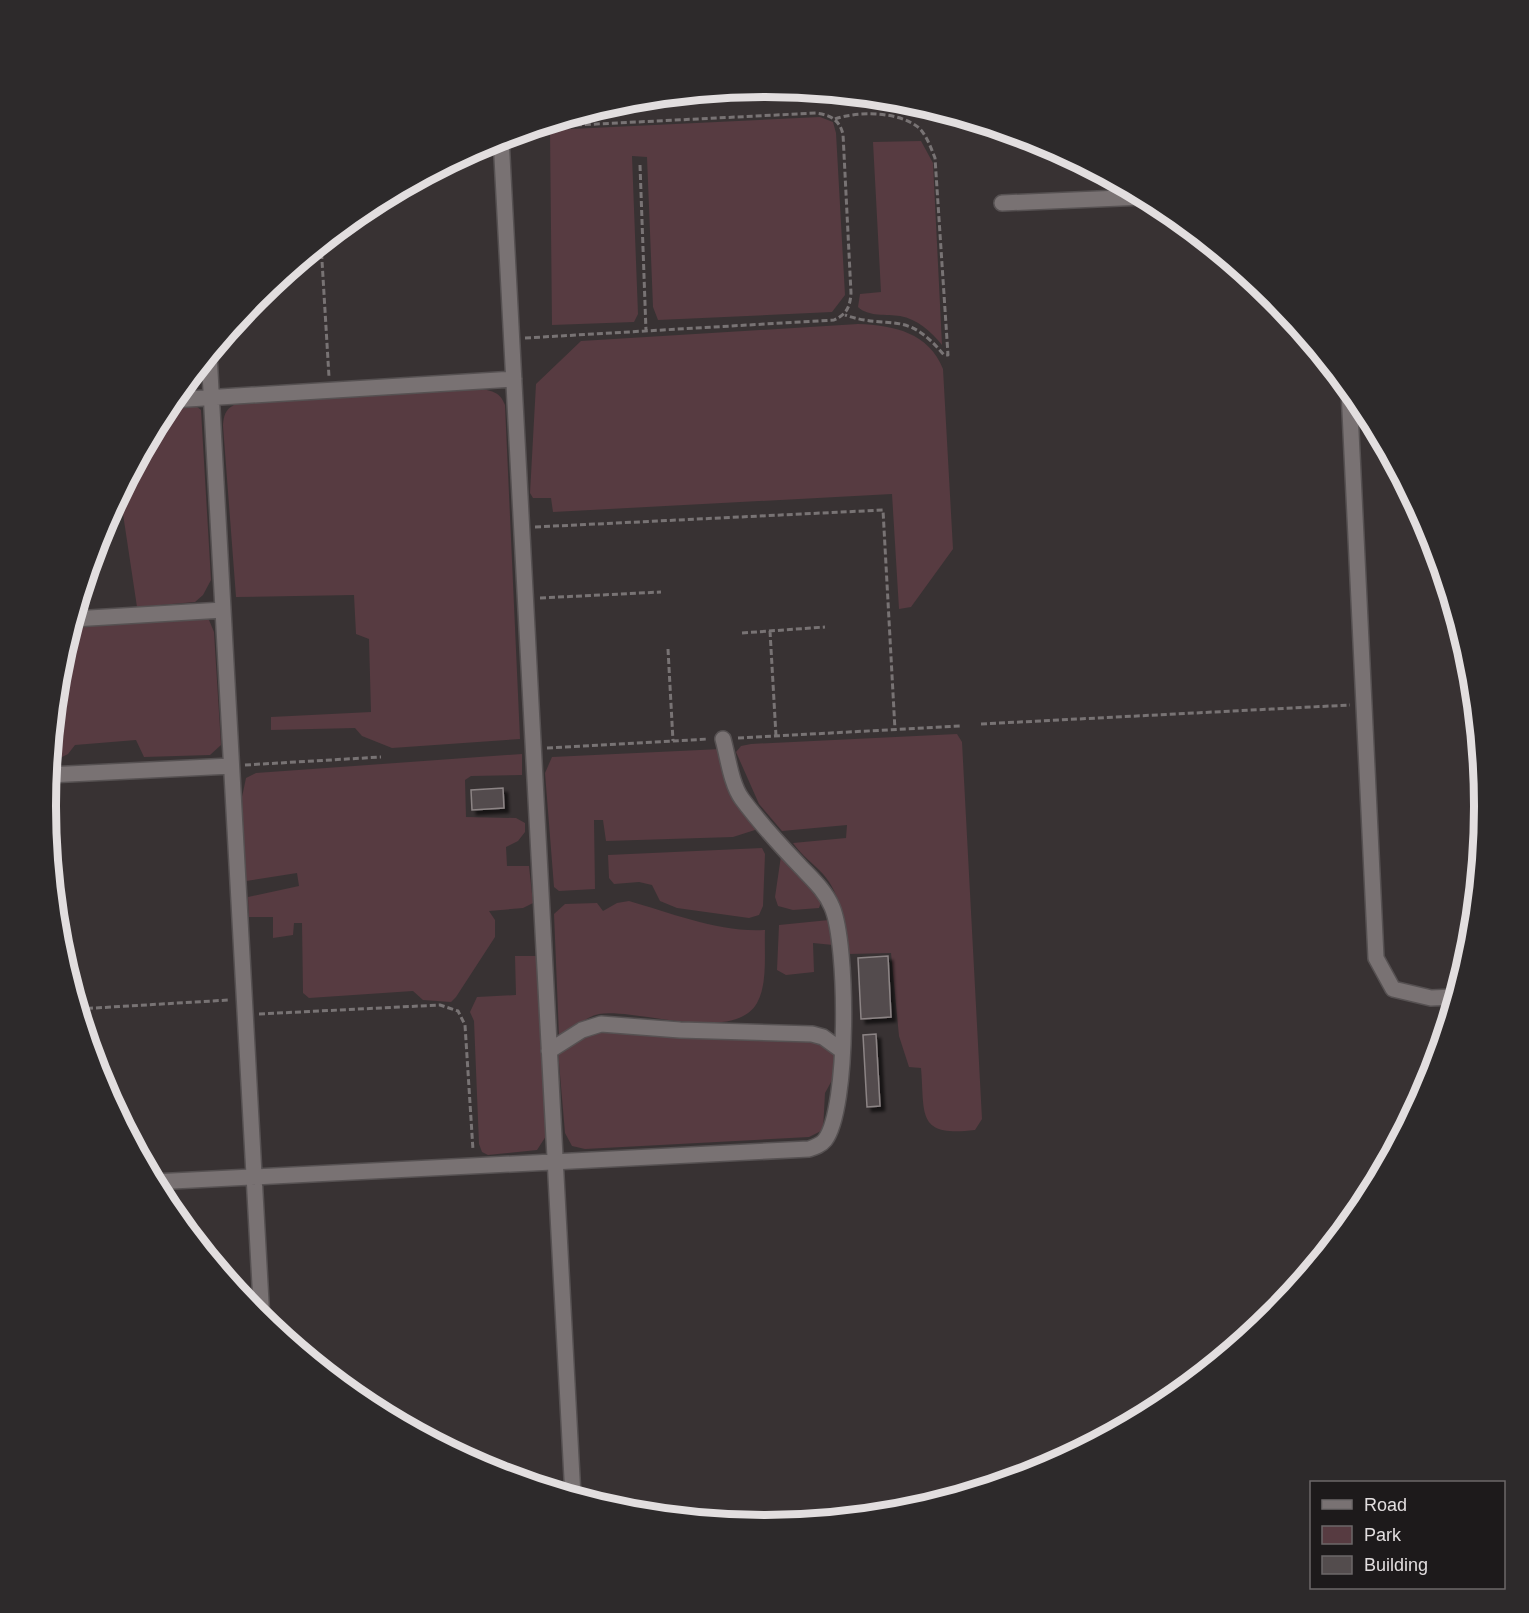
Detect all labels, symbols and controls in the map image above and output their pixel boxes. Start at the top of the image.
legend [1310,1481,1505,1589]
text: Road [1364,1495,1407,1515]
text: Park [1364,1525,1402,1545]
text: Building [1364,1555,1428,1575]

